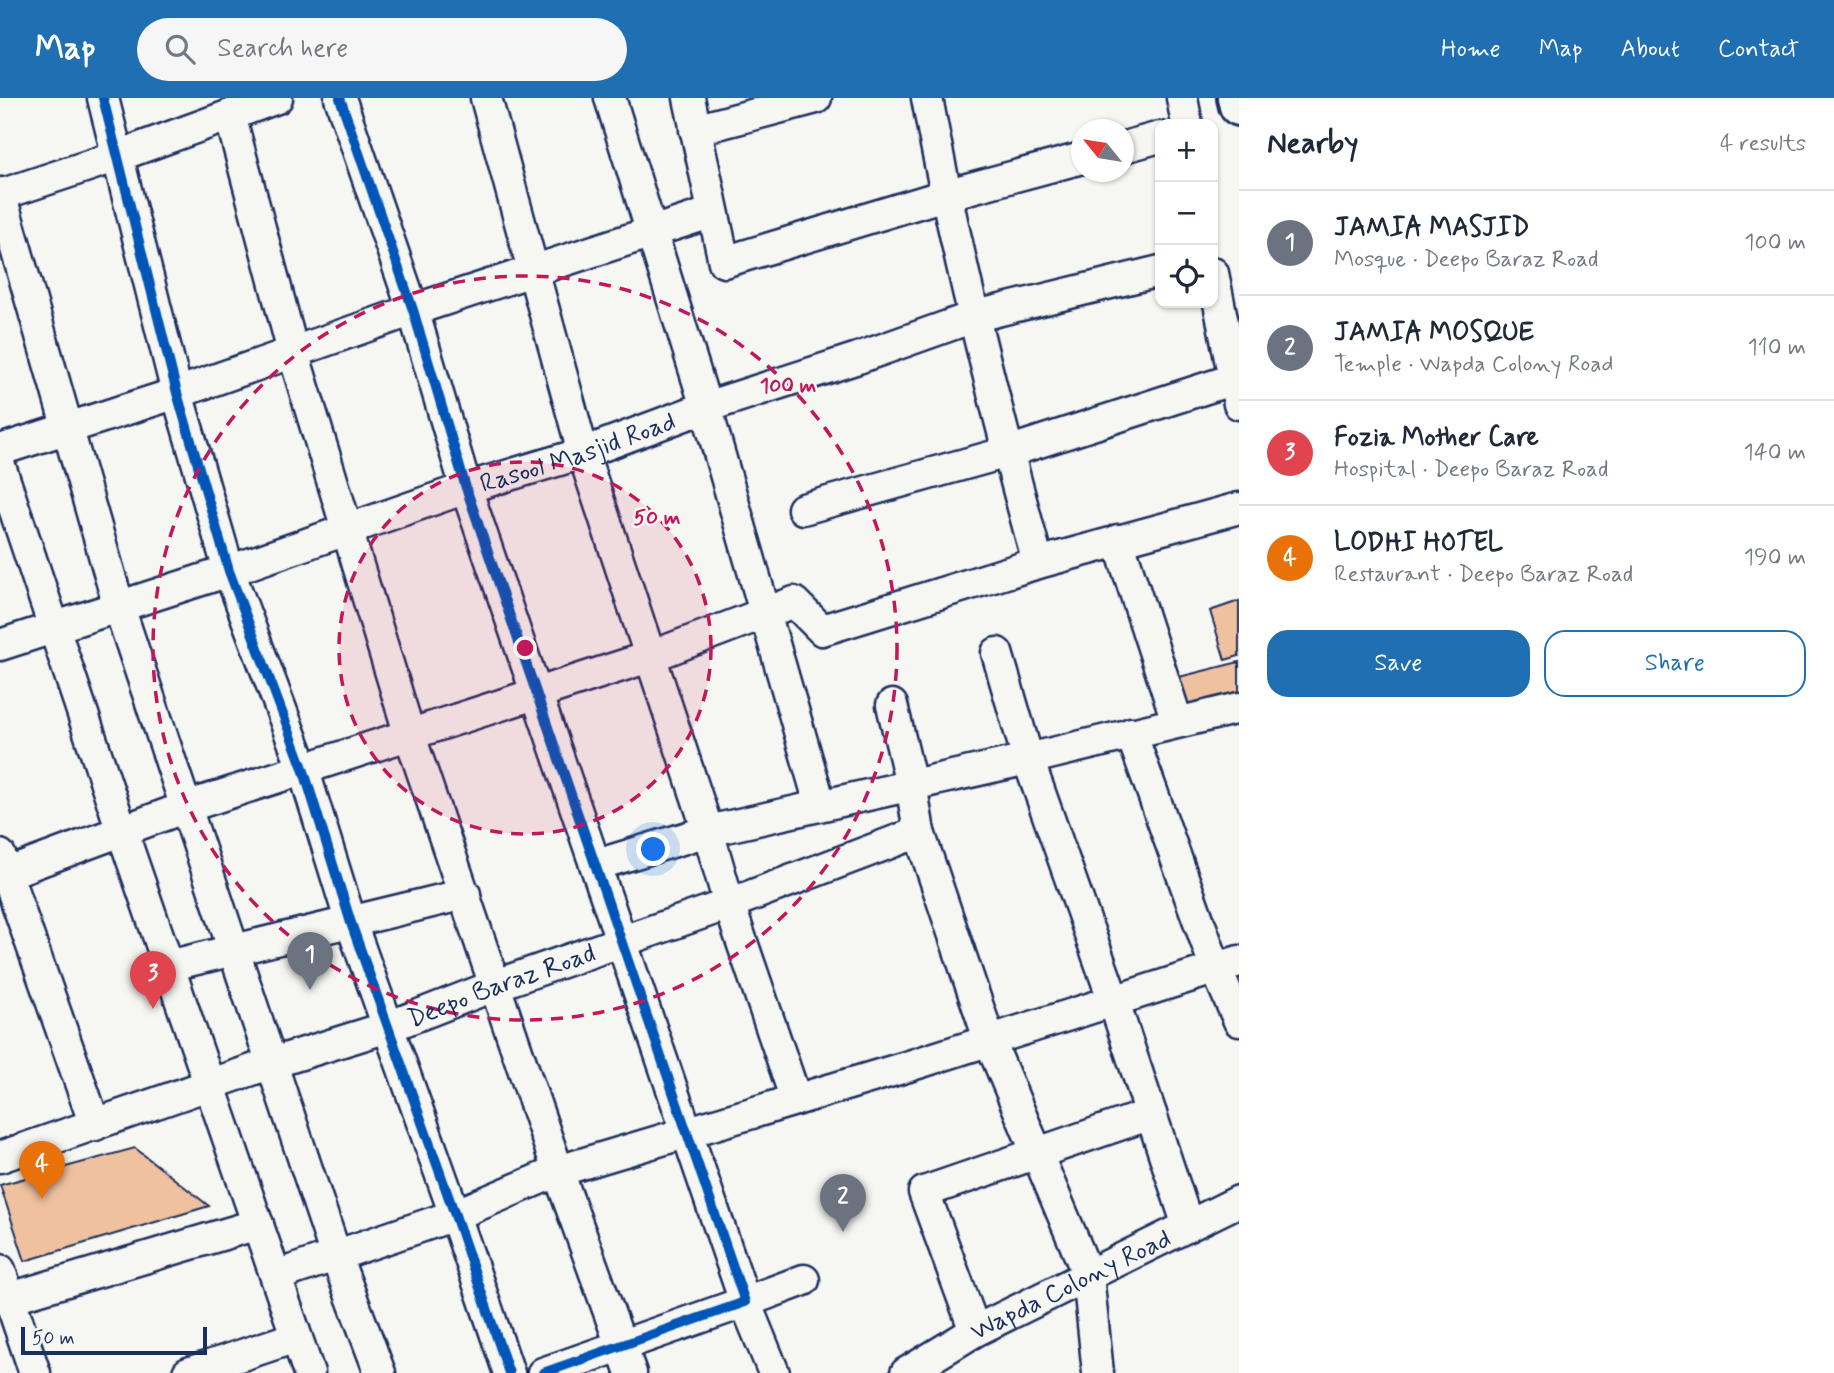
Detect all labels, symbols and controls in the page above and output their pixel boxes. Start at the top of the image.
search box [137,18,627,81]
text: Map [35,27,95,71]
icon: search [161,30,199,68]
text: Search here [217,32,348,66]
text: Home [1441,34,1501,65]
text: Map [1539,34,1583,65]
text: About [1621,34,1680,65]
text: Contact [1718,34,1799,65]
north arrow [1071,119,1134,182]
map controls [1155,119,1218,308]
button: + [1155,119,1218,182]
text: Nearby [1267,124,1358,163]
text: 4 results [1720,129,1806,159]
button: − [1155,182,1218,245]
text: JAMIA MASJID [1334,211,1530,245]
text: 1 [1285,228,1295,258]
text: 100 m [1744,228,1806,258]
button: locate [1155,245,1218,308]
text: Mosque · Deepo Baraz Road [1334,245,1599,275]
text: JAMIA MOSQUE [1334,316,1534,350]
text: 2 [1284,333,1296,363]
text: 110 m [1747,333,1806,363]
text: Temple · Wapda Colony Road [1334,350,1614,380]
text: 100 m [760,372,816,400]
street label: Rasool Masjid Road [476,405,681,502]
text: Fozia Mother Care [1334,421,1539,455]
text: 3 [1285,438,1295,468]
text: 140 m [1743,438,1806,468]
text: Hospital · Deepo Baraz Road [1334,455,1608,485]
text: 50 m [634,504,681,532]
text: LODHI HOTEL [1334,526,1504,560]
text: 4 [1283,543,1297,573]
text: 190 m [1744,543,1806,573]
text: Restaurant · Deepo Baraz Road [1334,560,1633,590]
button: Save [1267,630,1530,697]
button: Share [1544,630,1806,697]
centre of rings [513,636,537,660]
your location [636,832,670,866]
pin: 1 [287,932,333,990]
street label: Deepo Baraz Road [403,937,600,1037]
pin: 3 [130,951,176,1009]
pin: 4 [19,1141,65,1199]
pin: 2 [820,1174,866,1232]
street label: Wapda Colony Road [965,1222,1177,1350]
scale bar [21,1324,206,1356]
text: 50 m [32,1326,75,1351]

